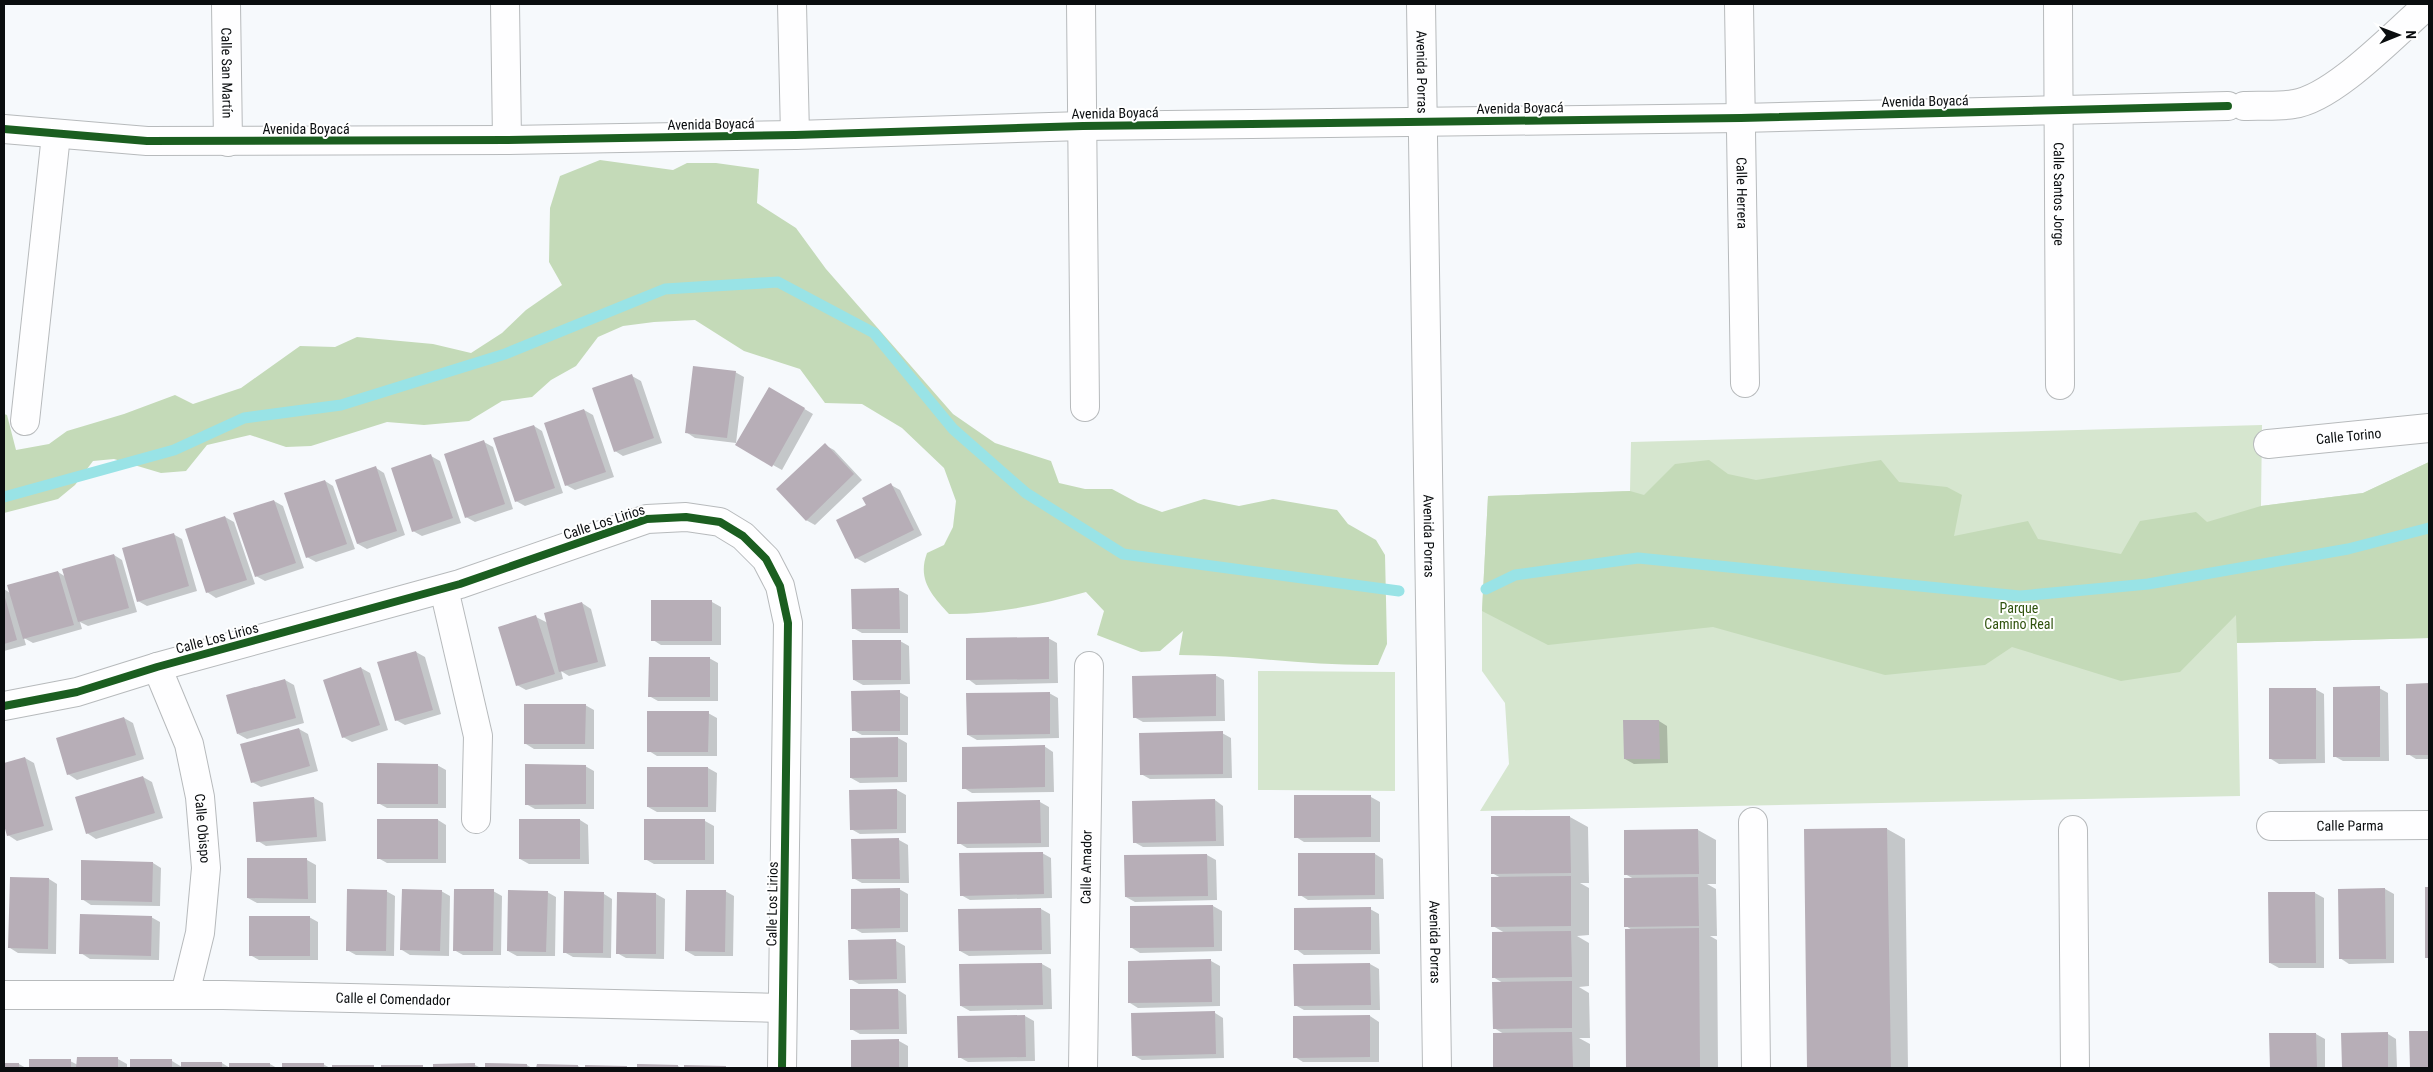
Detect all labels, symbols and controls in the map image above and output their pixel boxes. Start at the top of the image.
north arrow [2373,10,2423,60]
street label: Calle San Martín [218,27,236,119]
street label: Avenida Porras [1413,30,1431,114]
text: N [2403,30,2419,39]
street label: Avenida Boyacá [1881,92,1969,110]
street label: Avenida Boyacá [1476,99,1564,117]
street label: Avenida Boyacá [1071,104,1159,122]
street label: Avenida Boyacá [667,115,755,133]
street label: Avenida Boyacá [262,121,350,137]
street label: Calle Santos Jorge [2051,142,2067,246]
street label: Calle Herrera [1733,157,1751,229]
street label: Calle Torino [2315,425,2382,447]
street label: Avenida Porras [1420,494,1438,578]
street label: Calle Los Lirios [561,501,647,543]
park label: Parque Camino Real [1984,600,2054,632]
street label: Calle Los Lirios [174,619,260,657]
street label: Calle Obispo [192,793,214,864]
street label: Calle Parma [2317,817,2383,834]
street label: Calle Amador [1077,830,1095,904]
street label: Calle Los Lirios [763,861,781,947]
street label: Avenida Porras [1426,900,1444,984]
street label: Calle el Comendador [335,990,450,1008]

